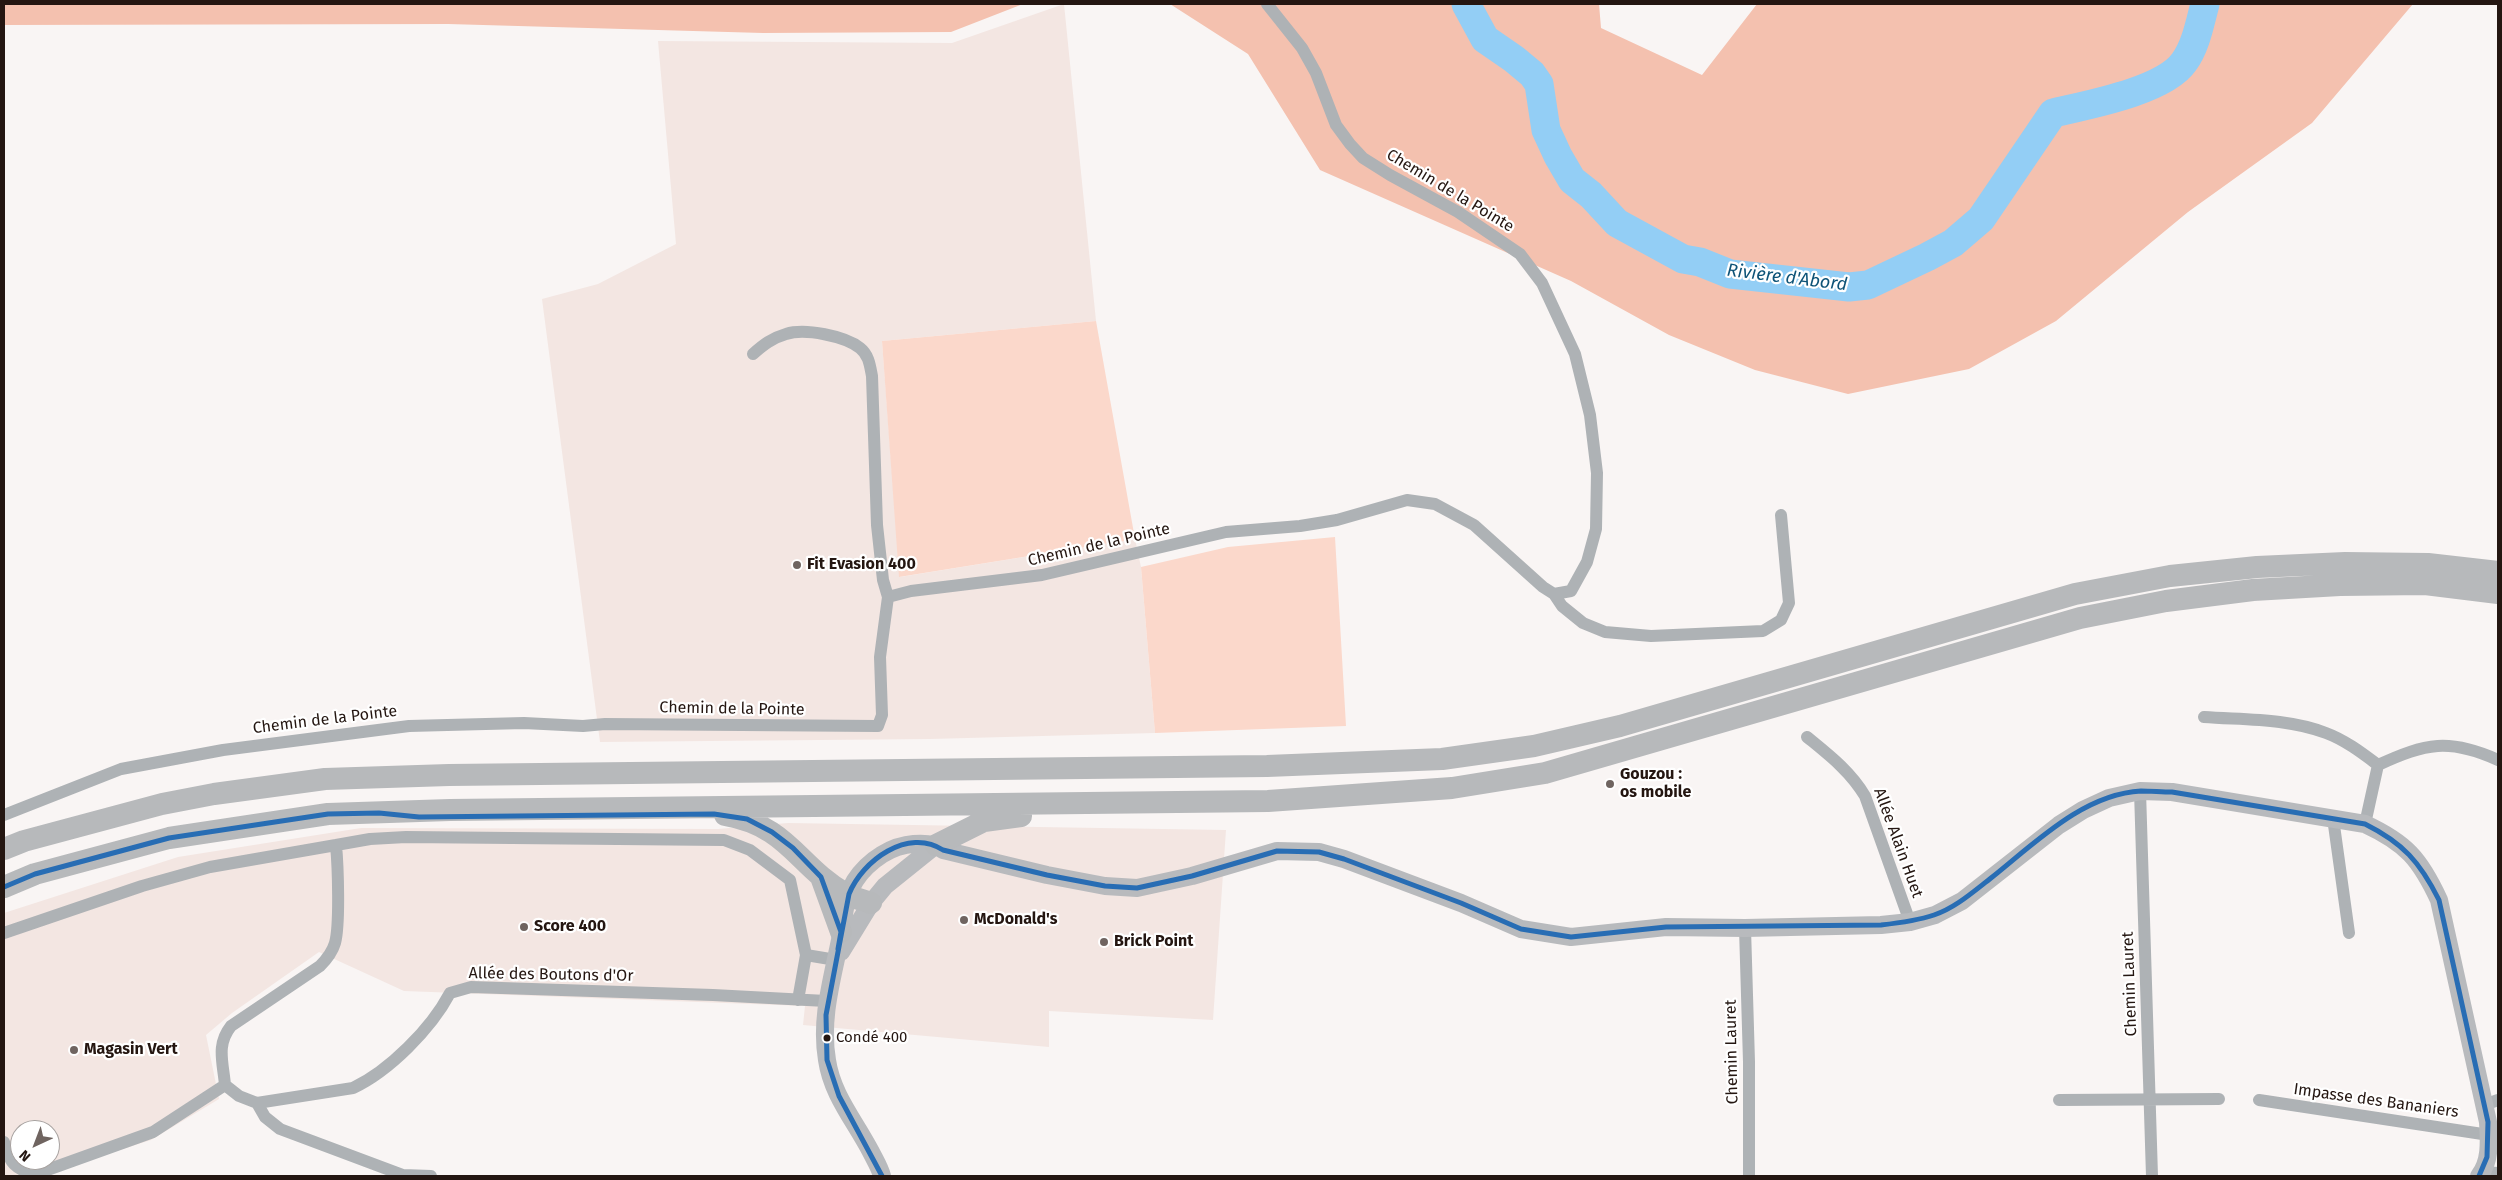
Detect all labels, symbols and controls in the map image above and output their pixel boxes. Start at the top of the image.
street label: Chemin de la Pointe [1383,145,1517,237]
water label: Rivière d'Abord [1726,260,1848,296]
street label: Chemin de la Pointe [1026,519,1172,571]
place label: Fit Evasion 400 [807,555,916,575]
marker: Fit Evasion 400 [791,559,803,571]
street label: Chemin de la Pointe [659,698,805,720]
street label: Chemin de la Pointe [252,702,398,738]
place label: Gouzou : os mobile [1620,765,1691,803]
marker: Gouzou : os mobile [1604,778,1616,790]
street label: Allée Alain Huet [1869,785,1927,901]
place label: McDonald's [974,910,1057,930]
marker: McDonald's [958,914,970,926]
place label: Score 400 [534,917,606,937]
marker: Score 400 [518,921,530,933]
street label: Chemin Lauret [2119,931,2141,1037]
place label: Brick Point [1114,932,1193,952]
marker: Brick Point [1098,936,1110,948]
street label: Allée des Boutons d'Or [468,964,634,986]
street label: Chemin Lauret [1721,999,1743,1105]
place label: Condé 400 [836,1029,907,1047]
marker: Condé 400 [822,1033,832,1043]
place label: Magasin Vert [84,1040,178,1060]
marker: Magasin Vert [68,1044,80,1056]
street label: Impasse des Bananiers [2292,1080,2460,1122]
north arrow [10,1120,60,1170]
text: N [16,1146,34,1165]

